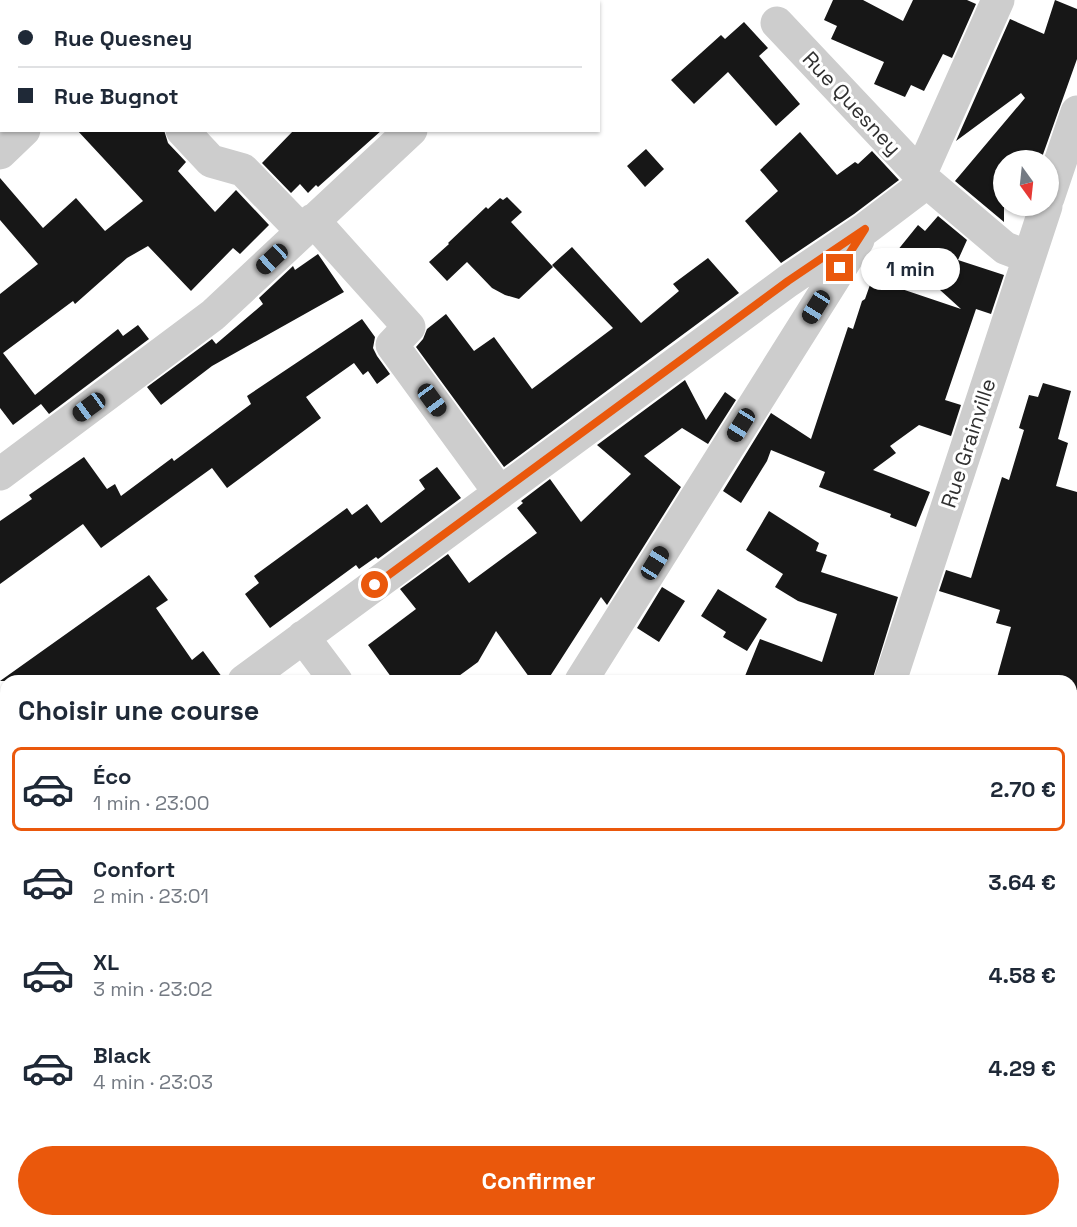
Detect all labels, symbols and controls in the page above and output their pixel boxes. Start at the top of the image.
text: Rue Quesney [54,24,192,52]
street label: Rue Quesney [797,45,907,161]
text: Rue Bugnot [54,82,179,110]
north arrow [993,150,1059,216]
map controls [993,150,1059,216]
car [253,240,291,278]
callout: 1 min [861,247,960,289]
route end [826,254,853,281]
text: 1 min [886,256,935,282]
car [799,287,833,327]
street label: Rue Grainville [934,375,1002,511]
car [414,380,450,420]
car [69,389,109,425]
car [724,405,758,445]
car [638,543,672,583]
route start [361,571,388,598]
text: Choisir une course [18,693,259,728]
icon: car [21,762,75,816]
text: Éco [93,762,132,790]
text: 2.70 € [990,775,1056,803]
text: 1 min · 23:00 [93,790,210,816]
icon: car [21,855,75,909]
text: Confort [93,855,175,883]
text: 3.64 € [988,868,1056,896]
text: 2 min · 23:01 [93,883,209,909]
icon: car [21,948,75,1002]
text: XL [93,948,119,976]
text: 4.58 € [989,961,1056,989]
text: 3 min · 23:02 [93,976,213,1002]
icon: car [21,1041,75,1095]
text: Black [93,1041,151,1069]
text: 4.29 € [988,1054,1056,1082]
text: 4 min · 23:03 [93,1069,213,1095]
button: Confirmer [18,1146,1059,1215]

